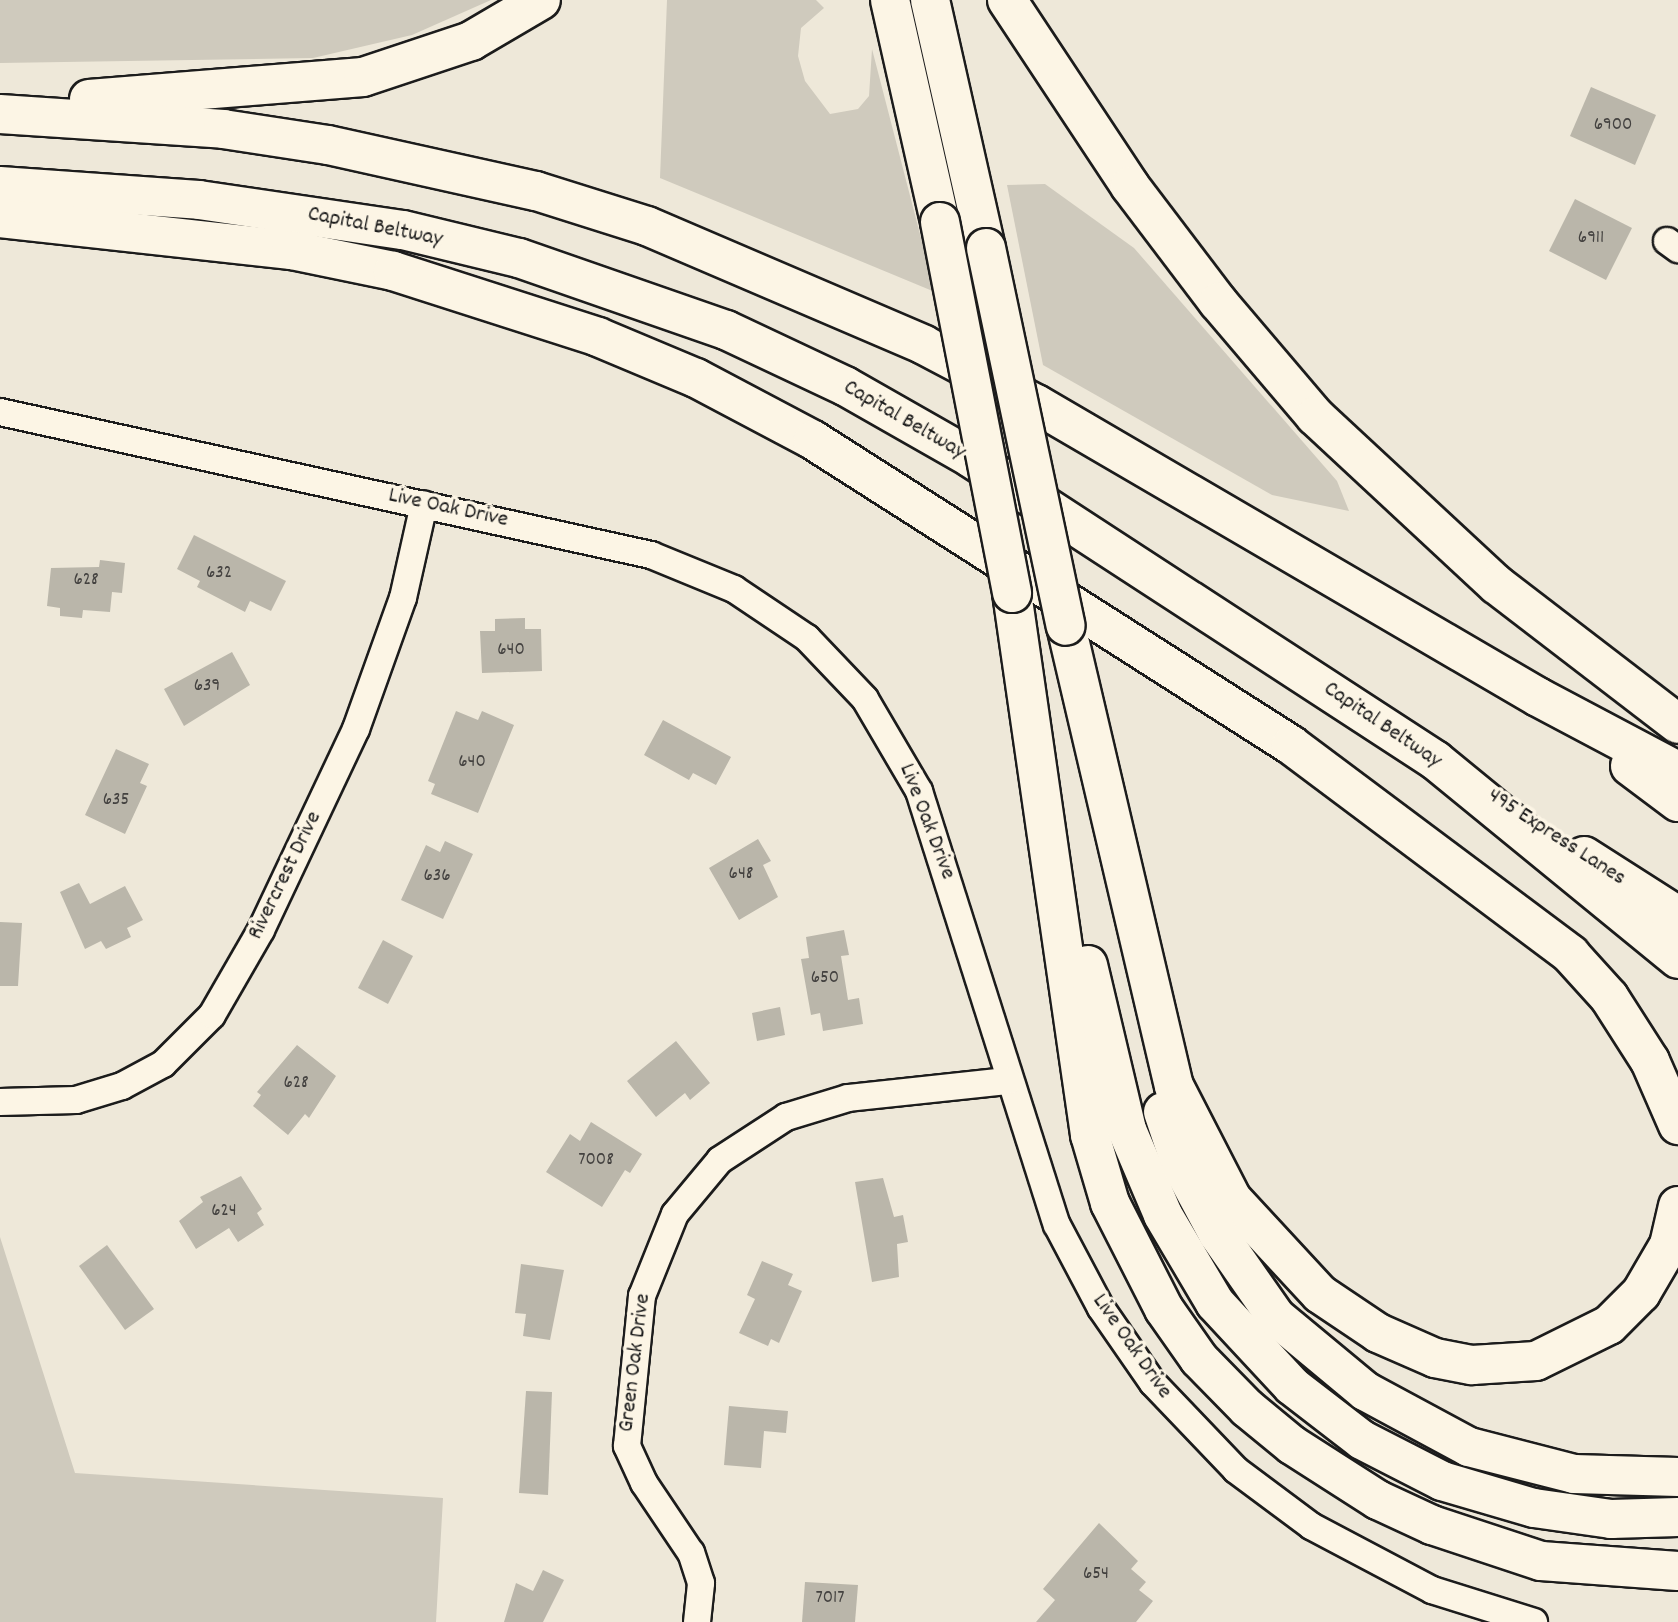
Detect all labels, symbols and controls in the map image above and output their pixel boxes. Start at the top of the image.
house number: 6900 [1594,115,1632,137]
street label: Capital Beltway [305,201,445,255]
house number: 6911 [1578,228,1604,250]
street label: Capital Beltway [838,375,970,467]
street label: Live Oak Drive [386,483,510,535]
house number: 632 [206,563,232,585]
house number: 628 [73,570,99,592]
house number: 640 [497,640,525,662]
house number: 639 [194,676,220,698]
street label: Capital Beltway [1318,676,1446,776]
house number: 640 [458,752,486,774]
street label: Live Oak Drive [891,760,961,884]
street label: 495 Express Lanes [1482,783,1630,893]
house number: 635 [103,790,129,812]
street label: Rivercrest Drive [243,807,329,945]
house number: 648 [729,864,753,886]
house number: 636 [423,866,451,888]
house number: 650 [811,968,839,990]
house number: 628 [283,1073,309,1095]
house number: 7008 [578,1150,614,1172]
house number: 624 [211,1201,237,1223]
street label: Live Oak Drive [1085,1289,1177,1405]
street label: Green Oak Drive [614,1292,658,1434]
house number: 654 [1083,1564,1109,1586]
house number: 7017 [815,1588,845,1610]

